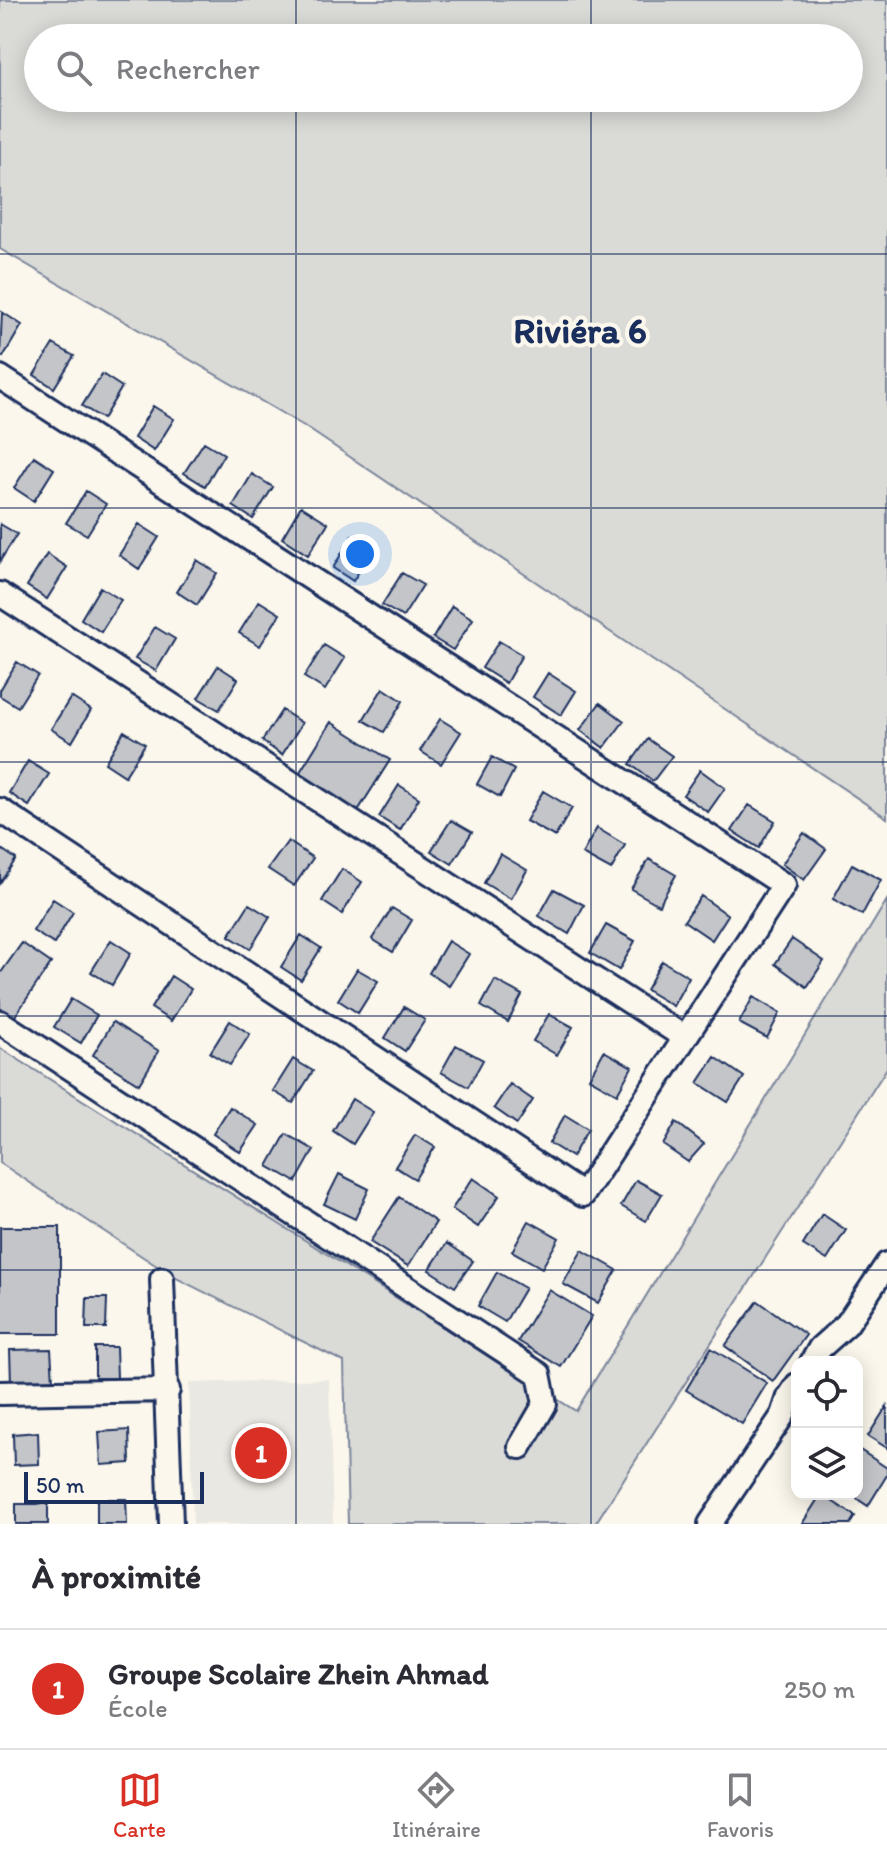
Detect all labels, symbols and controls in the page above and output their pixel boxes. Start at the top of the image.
search box [24,24,863,112]
icon: search [52,46,96,90]
text: Rechercher [116,50,260,87]
district label: Riviéra 6 [513,309,647,352]
your location [340,534,380,574]
map controls [791,1356,863,1500]
button: locate [791,1356,863,1428]
pin: 1 [235,1423,287,1483]
button: layers [791,1428,863,1500]
scale bar [24,1468,204,1504]
text: 50 m [36,1472,85,1499]
text: À proximité [32,1556,201,1597]
text: Groupe Scolaire Zhein Ahmad [108,1655,488,1692]
text: 1 [52,1673,64,1705]
text: 250 m [784,1673,855,1705]
text: École [108,1692,168,1724]
tab: Carte [113,1768,166,1843]
tab: Itinéraire [392,1768,481,1843]
tab: Favoris [707,1768,774,1843]

